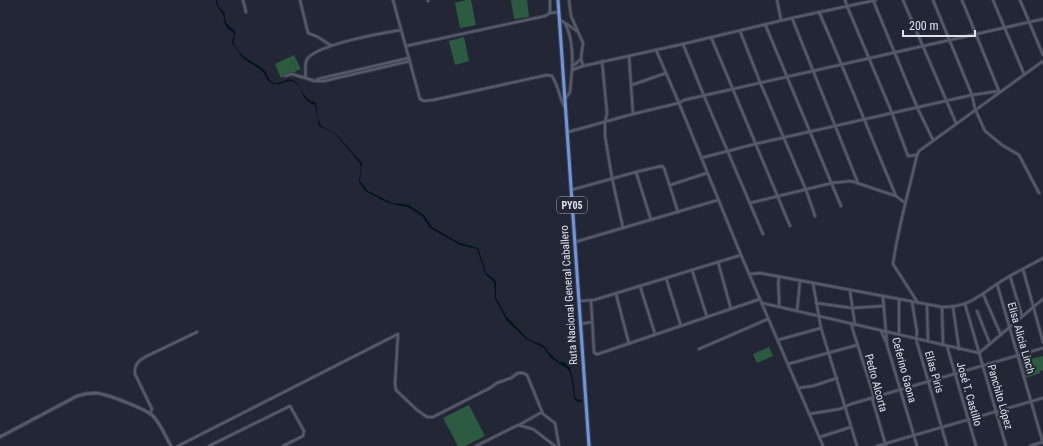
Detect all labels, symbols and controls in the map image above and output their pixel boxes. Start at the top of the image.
scale bar [903,12,975,38]
text: 200 m [909,19,939,33]
road number: PY05 [557,197,587,213]
street label: Ruta Nacional General Caballero [558,224,580,365]
street label: Elisa Alicia Linch [1005,301,1037,375]
street label: Ceferino Gaona [889,336,919,404]
street label: Elías Piris [922,350,946,394]
street label: Pedro Alcorta [862,353,890,413]
street label: José T. Castillo [954,360,984,428]
street label: Panchito López [985,363,1016,431]

